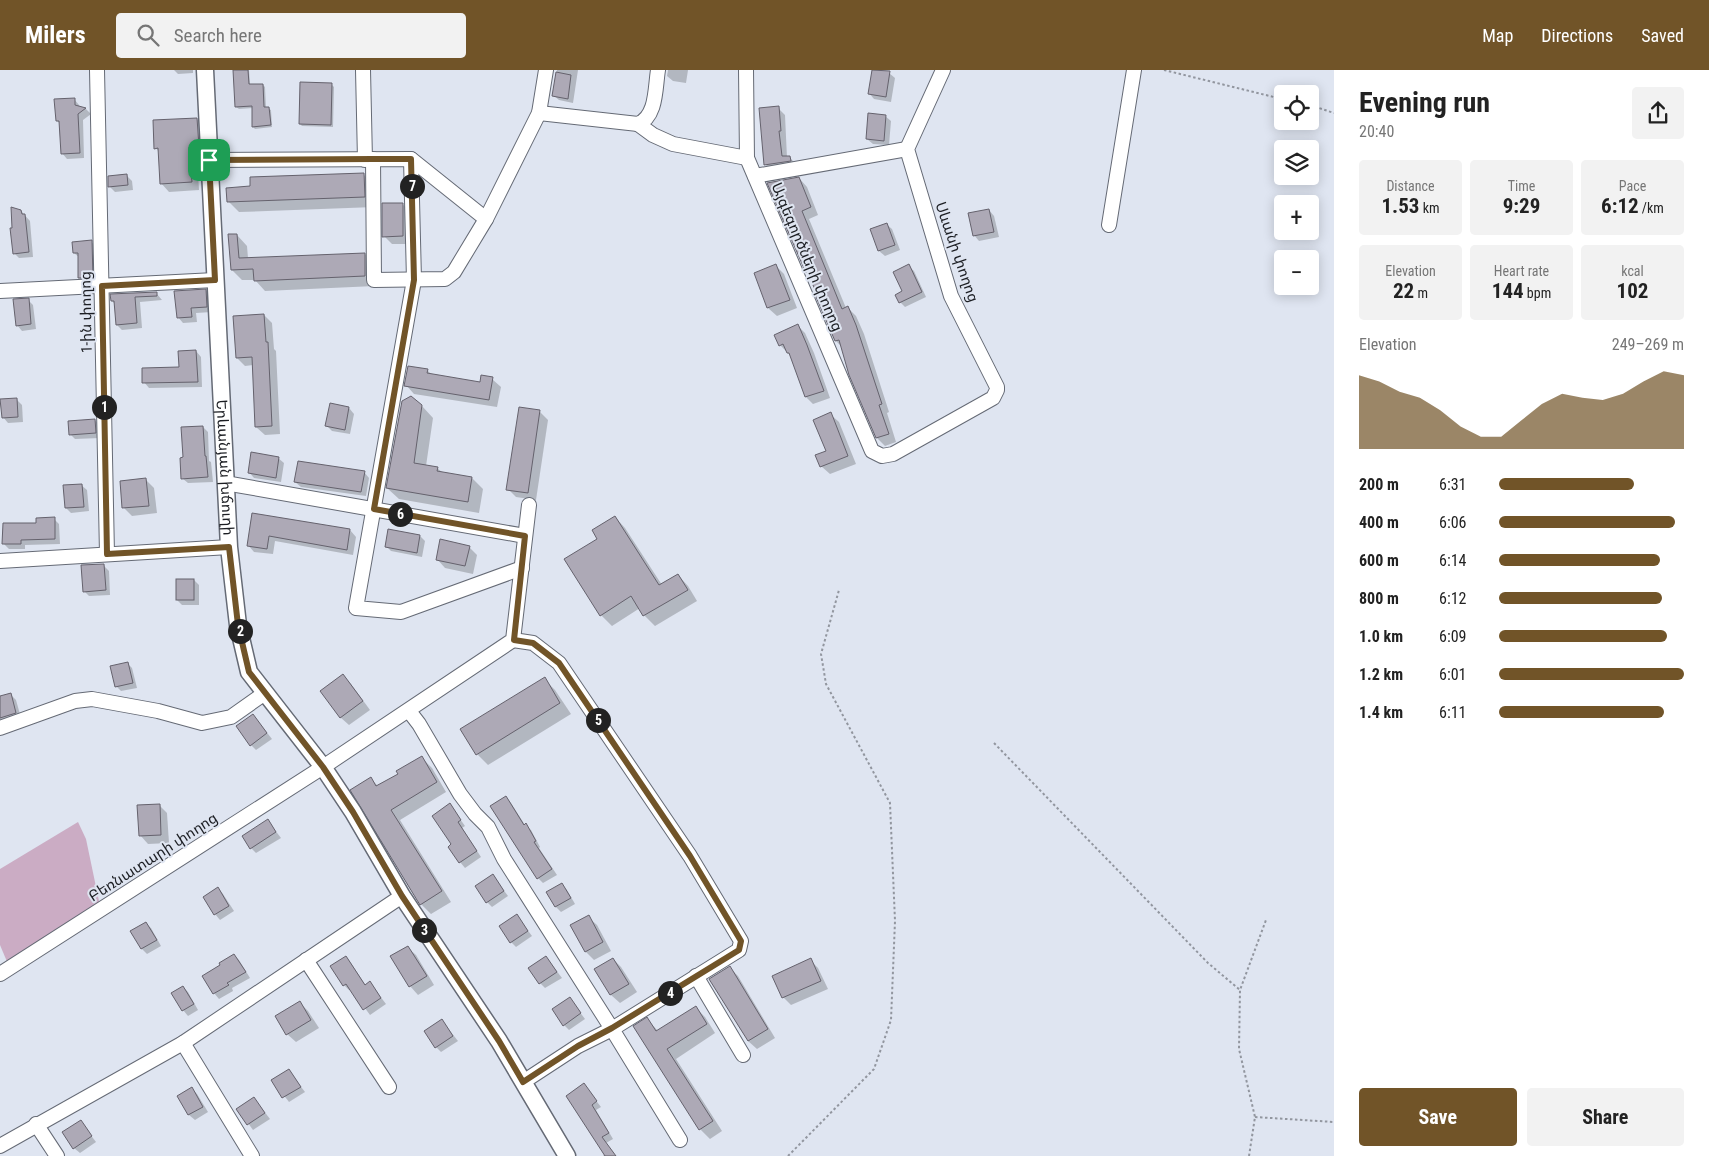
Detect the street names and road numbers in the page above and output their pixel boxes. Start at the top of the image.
street label: Այգեգործների փողոց [767,180,847,334]
street label: Սևանի փողոց [931,199,983,305]
street label: 1-ին փողոց [76,271,96,353]
street label: Երևանյան խճուղի [213,399,237,536]
street label: Բեռնատարի փողոց [85,809,221,905]

